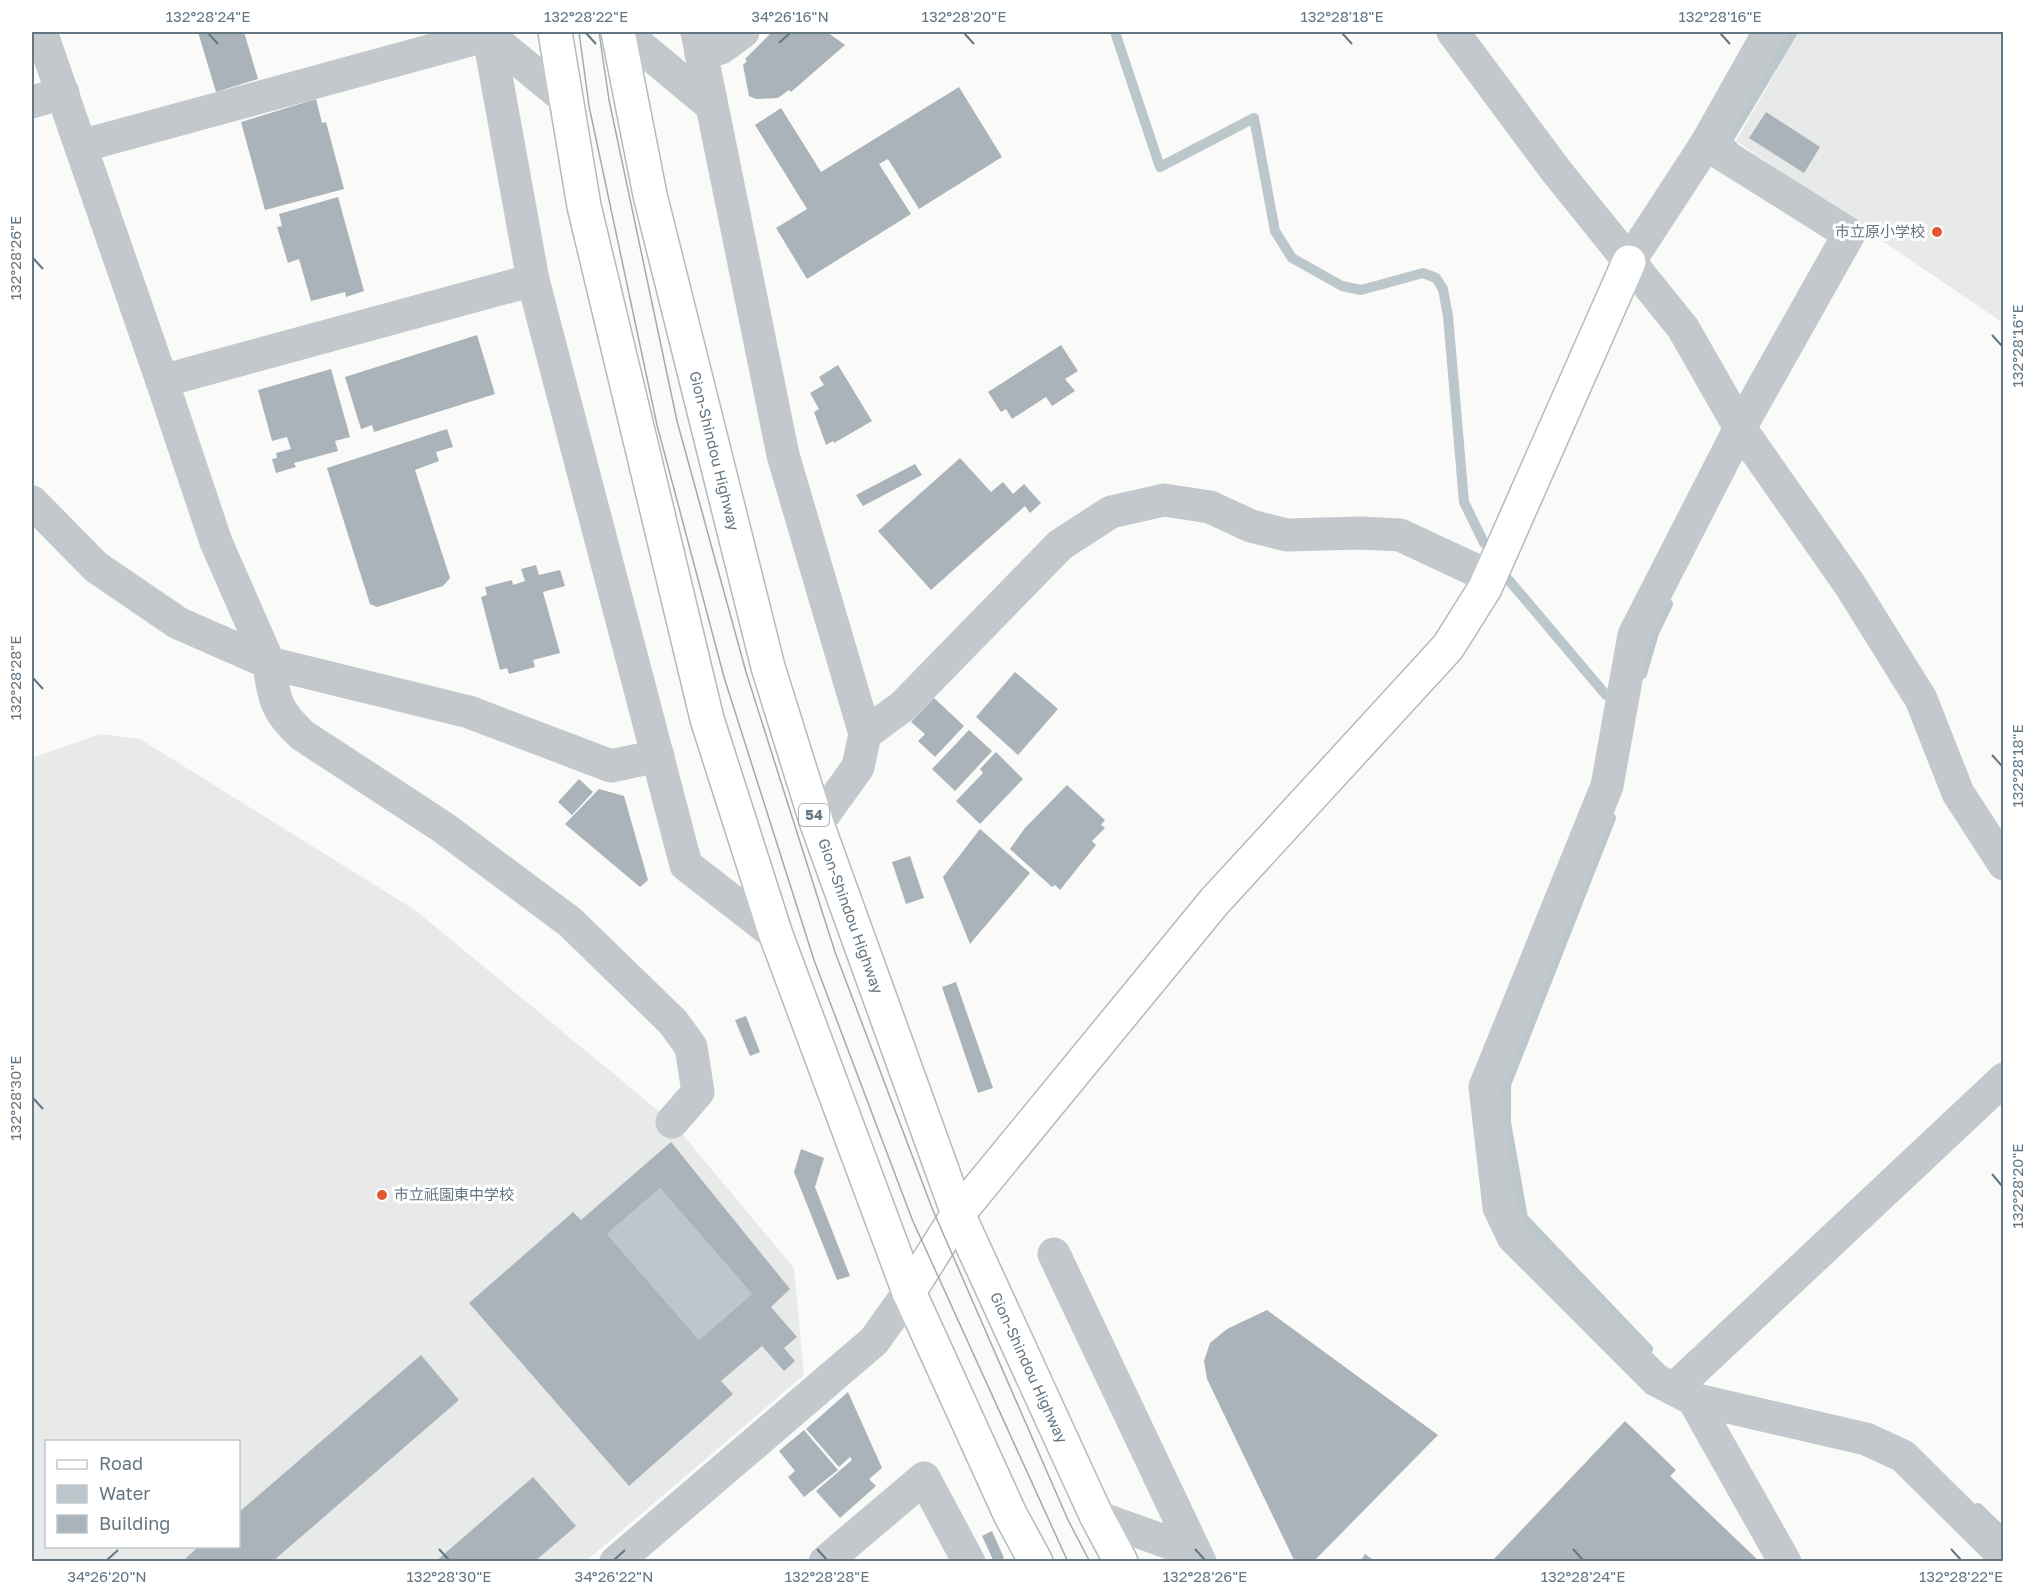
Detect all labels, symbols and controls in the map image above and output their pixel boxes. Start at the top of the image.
text: 132°28'24"E [166,7,250,25]
text: 132°28'22"E [544,7,628,25]
text: 34°26'16"N [751,7,829,25]
text: 132°28'20"E [922,7,1006,25]
text: 132°28'18"E [1300,7,1384,25]
text: 132°28'16"E [1678,7,1762,25]
text: 132°28'26"E [6,216,24,300]
place label: 市立原小学校 [1835,222,1925,240]
marker: 市立原小学校 [1930,225,1944,239]
text: 132°28'16"E [2008,304,2026,388]
street label: Gion-Shindou Highway [686,369,744,533]
text: 132°28'28"E [6,636,24,720]
text: 132°28'18"E [2008,724,2026,808]
road number: 54 [799,804,829,826]
street label: Gion-Shindou Highway [815,836,888,996]
text: 132°28'30"E [6,1056,24,1140]
text: 132°28'20"E [2008,1144,2026,1228]
place label: 市立祇園東中学校 [394,1185,514,1203]
marker: 市立祇園東中学校 [375,1188,389,1202]
street label: Gion-Shindou Highway [987,1289,1072,1446]
legend [45,1440,240,1548]
text: Road [99,1452,143,1474]
text: Water [99,1482,150,1504]
text: Building [99,1512,170,1534]
text: 34°26'20"N [67,1567,147,1585]
text: 132°28'30"E [407,1567,491,1585]
text: 34°26'22"N [575,1567,653,1585]
text: 132°28'28"E [785,1567,869,1585]
text: 132°28'26"E [1163,1567,1247,1585]
text: 132°28'24"E [1541,1567,1625,1585]
text: 132°28'22"E [1919,1567,2003,1585]

